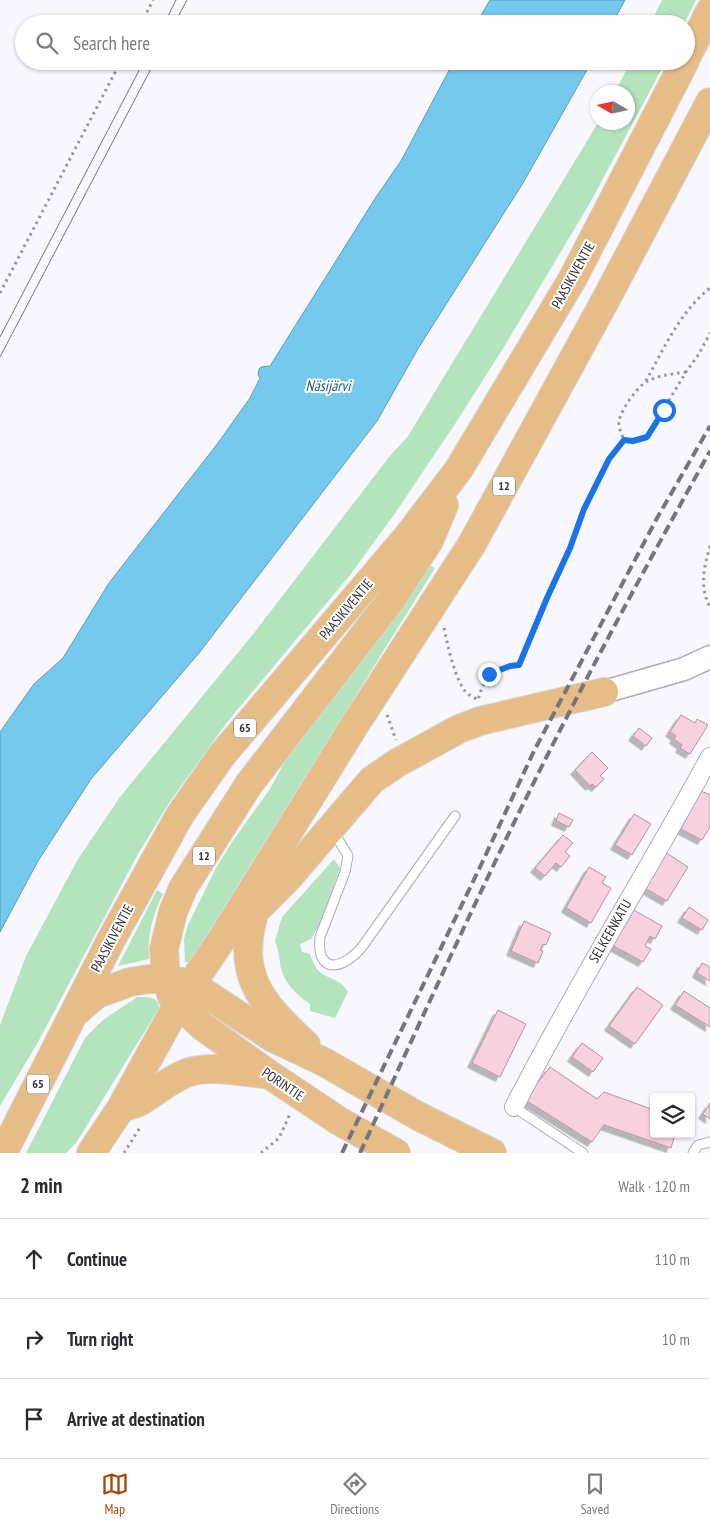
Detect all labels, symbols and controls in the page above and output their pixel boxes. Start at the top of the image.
search box [15,15,695,70]
icon: search [33,29,61,57]
text: Search here [73,31,150,55]
north arrow [590,85,635,130]
street label: PAASIKIVENTIE [547,238,599,312]
water label: Näsijärvi [306,376,352,395]
route start [653,399,676,422]
road number: 12 [493,476,515,496]
street label: PAASIKIVENTIE [315,575,377,643]
route end [478,663,501,686]
road number: 65 [234,718,256,738]
road number: 12 [193,846,215,866]
street label: SELKEENKATU [585,896,635,966]
street label: PAASIKIVENTIE [87,901,137,975]
street label: PORINTIE [259,1063,307,1105]
road number: 65 [27,1074,49,1094]
map controls [650,1093,695,1138]
button: layers [650,1093,695,1138]
text: 2 min [20,1172,62,1199]
text: Walk · 120 m [618,1176,690,1196]
icon: ahead [20,1245,48,1273]
text: Continue [67,1247,127,1271]
text: 110 m [655,1249,690,1269]
icon: right [20,1325,48,1353]
text: Turn right [67,1327,133,1351]
text: 10 m [662,1329,690,1349]
icon: arrive [20,1405,48,1433]
text: Arrive at destination [67,1407,205,1431]
tab: Map [101,1470,129,1518]
tab: Directions [330,1470,379,1518]
tab: Saved [580,1470,609,1518]

